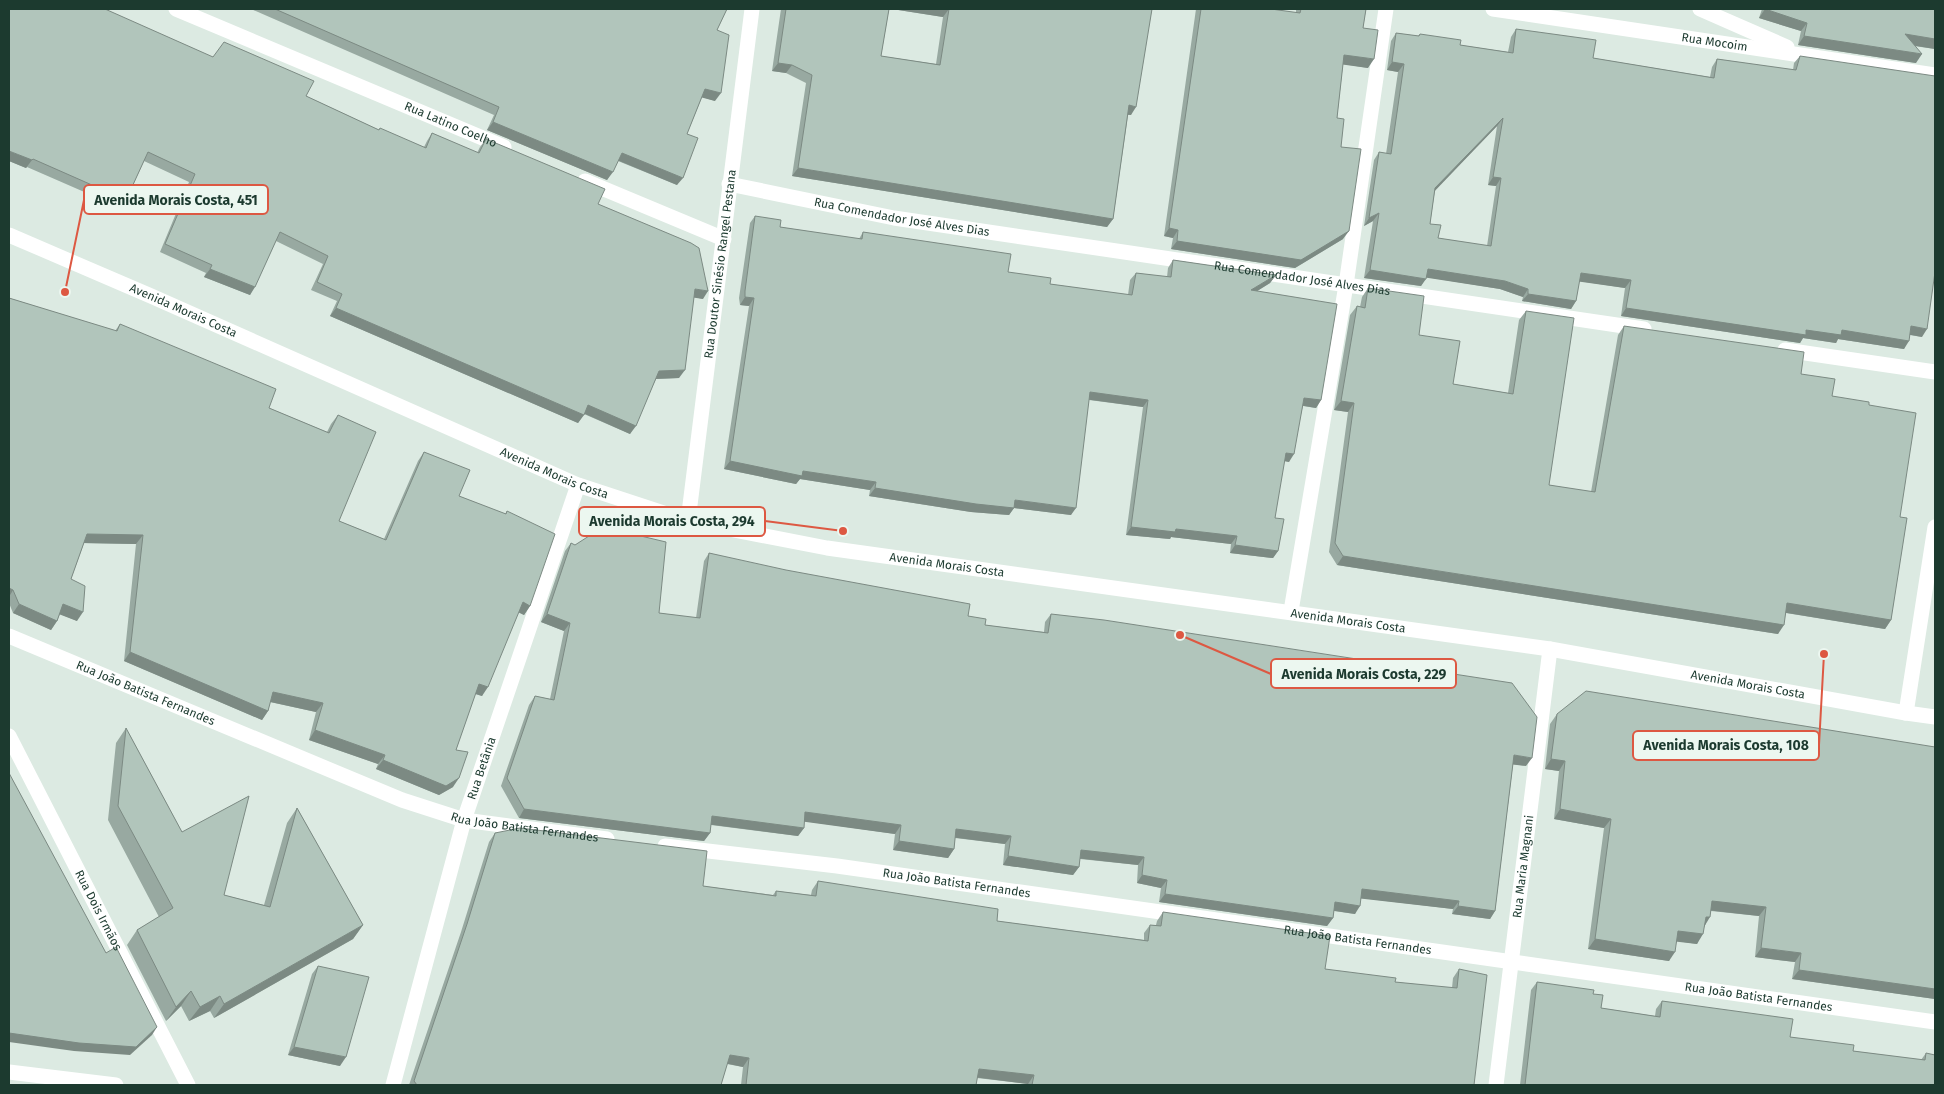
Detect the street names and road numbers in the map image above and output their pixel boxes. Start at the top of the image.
street label: Rua Mocoim [1681,30,1748,54]
street label: Rua Latino Coelho [402,99,499,150]
street label: Rua Doutor Sinésio Rangel Pestana [701,169,739,359]
street label: Rua Comendador José Alves Dias [813,195,991,239]
street label: Rua Comendador José Alves Dias [1213,258,1391,298]
street label: Avenida Morais Costa [128,281,239,340]
street label: Avenida Morais Costa [498,444,610,501]
street label: Avenida Morais Costa [889,550,1005,580]
street label: Avenida Morais Costa [1290,606,1406,636]
street label: Rua João Batista Fernandes [74,658,217,728]
street label: Avenida Morais Costa [1690,667,1806,702]
street label: Rua Betânia [464,735,499,802]
street label: Rua João Batista Fernandes [449,809,600,845]
street label: Rua Maria Magnani [1510,814,1536,919]
street label: Rua João Batista Fernandes [882,866,1032,900]
street label: Rua Dois Irmãos [72,868,125,953]
street label: Rua João Batista Fernandes [1283,923,1433,957]
street label: Rua João Batista Fernandes [1684,980,1834,1014]

